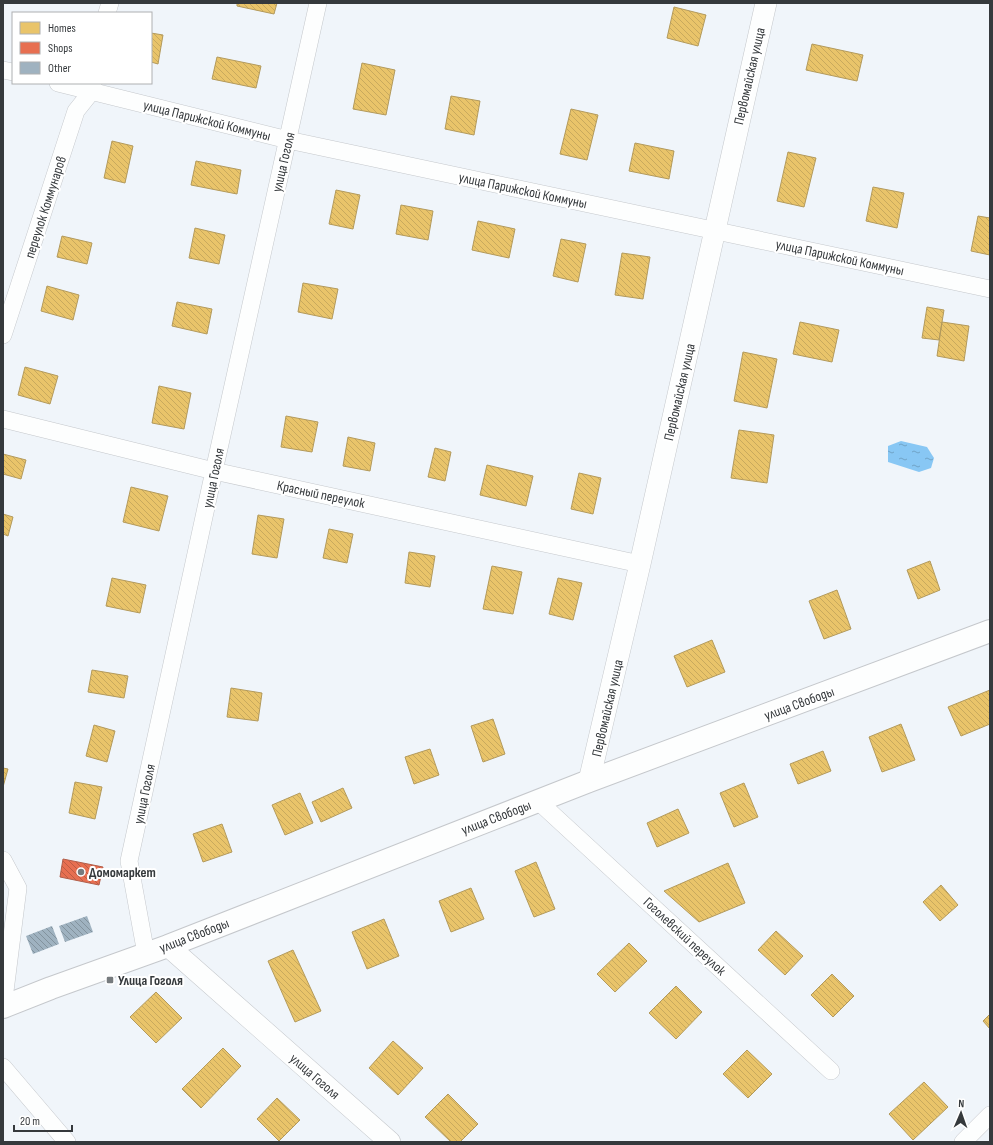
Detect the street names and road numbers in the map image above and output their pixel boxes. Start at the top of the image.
street label: Первомайская улица [730,26,769,126]
street label: улица Парижской Коммуны [141,96,272,145]
street label: улица Гоголя [268,131,299,194]
street label: переулок Коммунаров [21,154,70,260]
street label: улица Парижской Коммуны [457,169,589,212]
street label: улица Парижской Коммуны [774,236,906,279]
street label: Первомайская улица [660,342,699,442]
street label: улица Гоголя [199,447,228,510]
street label: Красный переулок [275,477,367,512]
street label: Первомайская улица [588,658,627,758]
street label: улица Свободы [762,683,837,724]
street label: улица Гоголя [130,763,159,826]
street label: улица Свободы [459,796,533,839]
street label: Гоголевский переулок [640,894,730,979]
street label: улица Свободы [157,914,231,957]
street label: улица Гоголя [286,1050,343,1103]

